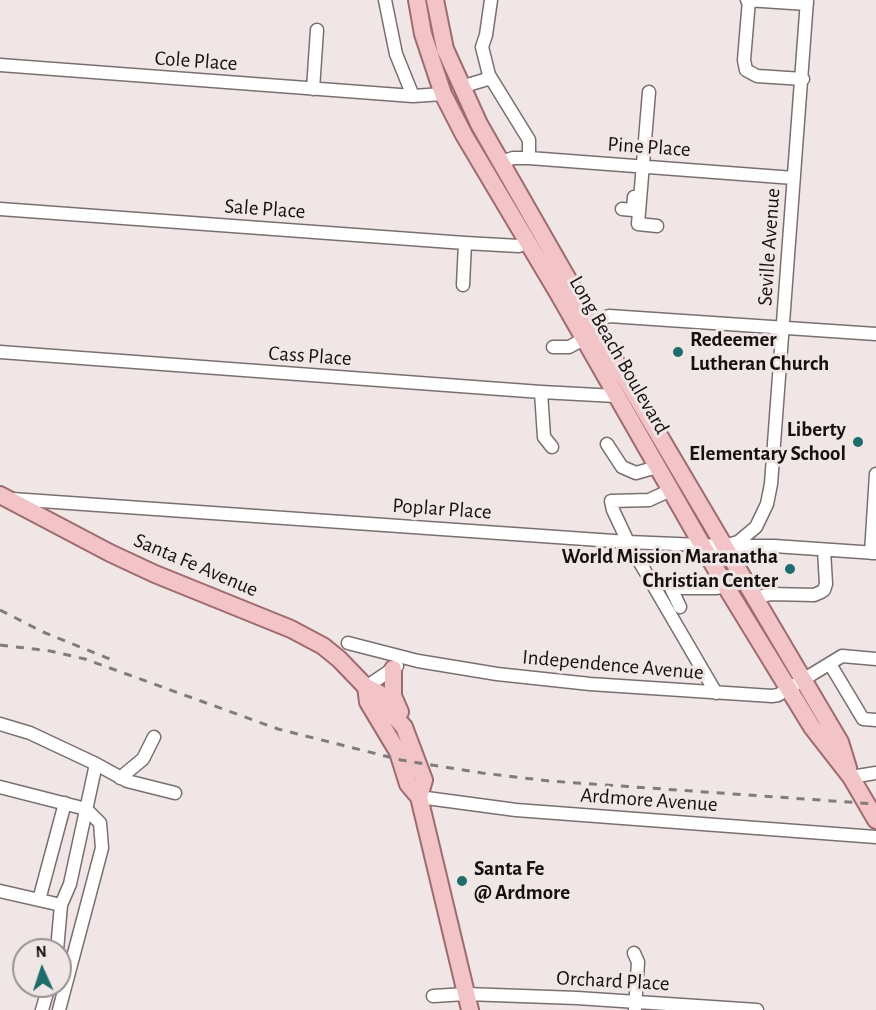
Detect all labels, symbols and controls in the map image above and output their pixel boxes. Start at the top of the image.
street label: Cole Place [154,46,238,76]
street label: Pine Place [606,132,692,162]
street label: Seville Avenue [752,187,786,307]
street label: Sale Place [224,194,306,224]
street label: Long Beach Boulevard [563,271,675,439]
place label: Redeemer Lutheran Church [690,327,829,377]
street label: Cass Place [268,341,352,371]
marker: Redeemer Lutheran Church [671,345,685,359]
place label: Liberty Elementary School [689,417,846,467]
marker: Liberty Elementary School [851,435,865,449]
street label: Poplar Place [391,493,493,525]
street label: Santa Fe Avenue [130,528,262,602]
place label: World Mission Maranatha Christian Center [561,544,778,594]
marker: World Mission Maranatha Christian Center [783,562,797,576]
street label: Independence Avenue [521,645,705,685]
street label: Ardmore Avenue [579,783,719,817]
place label: Santa Fe @ Ardmore [474,856,570,906]
marker: Santa Fe @ Ardmore [455,874,469,888]
north arrow [12,938,72,998]
text: N [35,944,47,960]
street label: Orchard Place [556,965,670,997]

